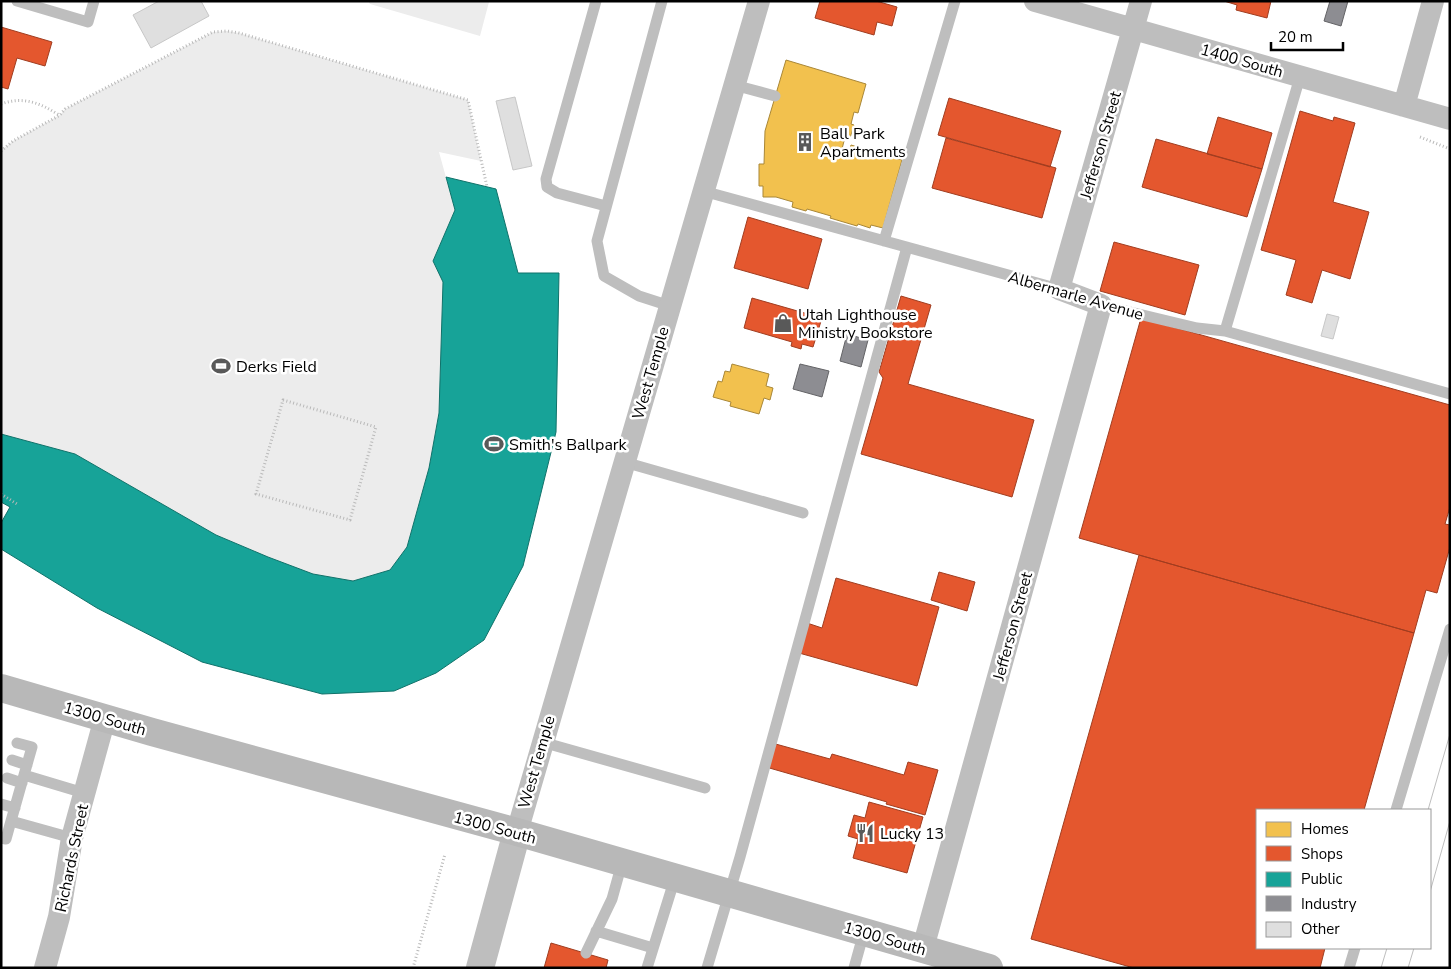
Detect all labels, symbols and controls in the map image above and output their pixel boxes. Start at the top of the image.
scale bar [1271,20,1344,52]
text: 20 m [1278,27,1313,47]
street label: 1400 South [1198,39,1286,83]
street label: Jefferson Street [1075,88,1127,203]
place label: Ball Park Apartments [820,123,906,163]
building icon: Ball Park Apartments [794,131,816,153]
street label: Albermarle Avenue [1006,266,1146,326]
place label: Utah Lighthouse Ministry Bookstore [798,304,933,344]
shop icon: Utah Lighthouse Ministry Bookstore [772,312,794,334]
street label: West Temple [627,324,675,422]
sports icon: Derks Field [210,355,232,377]
place label: Derks Field [236,356,317,378]
sports icon: Smith's Ballpark [483,433,505,455]
place label: Smith's Ballpark [509,434,628,456]
street label: Jefferson Street [988,569,1038,684]
street label: 1300 South [61,697,149,741]
street label: West Temple [513,713,561,811]
street label: Richards Street [50,802,94,914]
street label: 1300 South [451,806,539,850]
legend [1256,809,1431,949]
text: Homes [1301,819,1349,839]
restaurant icon: Lucky 13 [854,822,876,844]
place label: Lucky 13 [880,823,944,845]
text: Shops [1301,844,1343,864]
text: Public [1301,869,1342,889]
text: Industry [1301,894,1357,914]
street label: 1300 South [841,917,929,961]
text: Other [1301,919,1340,939]

